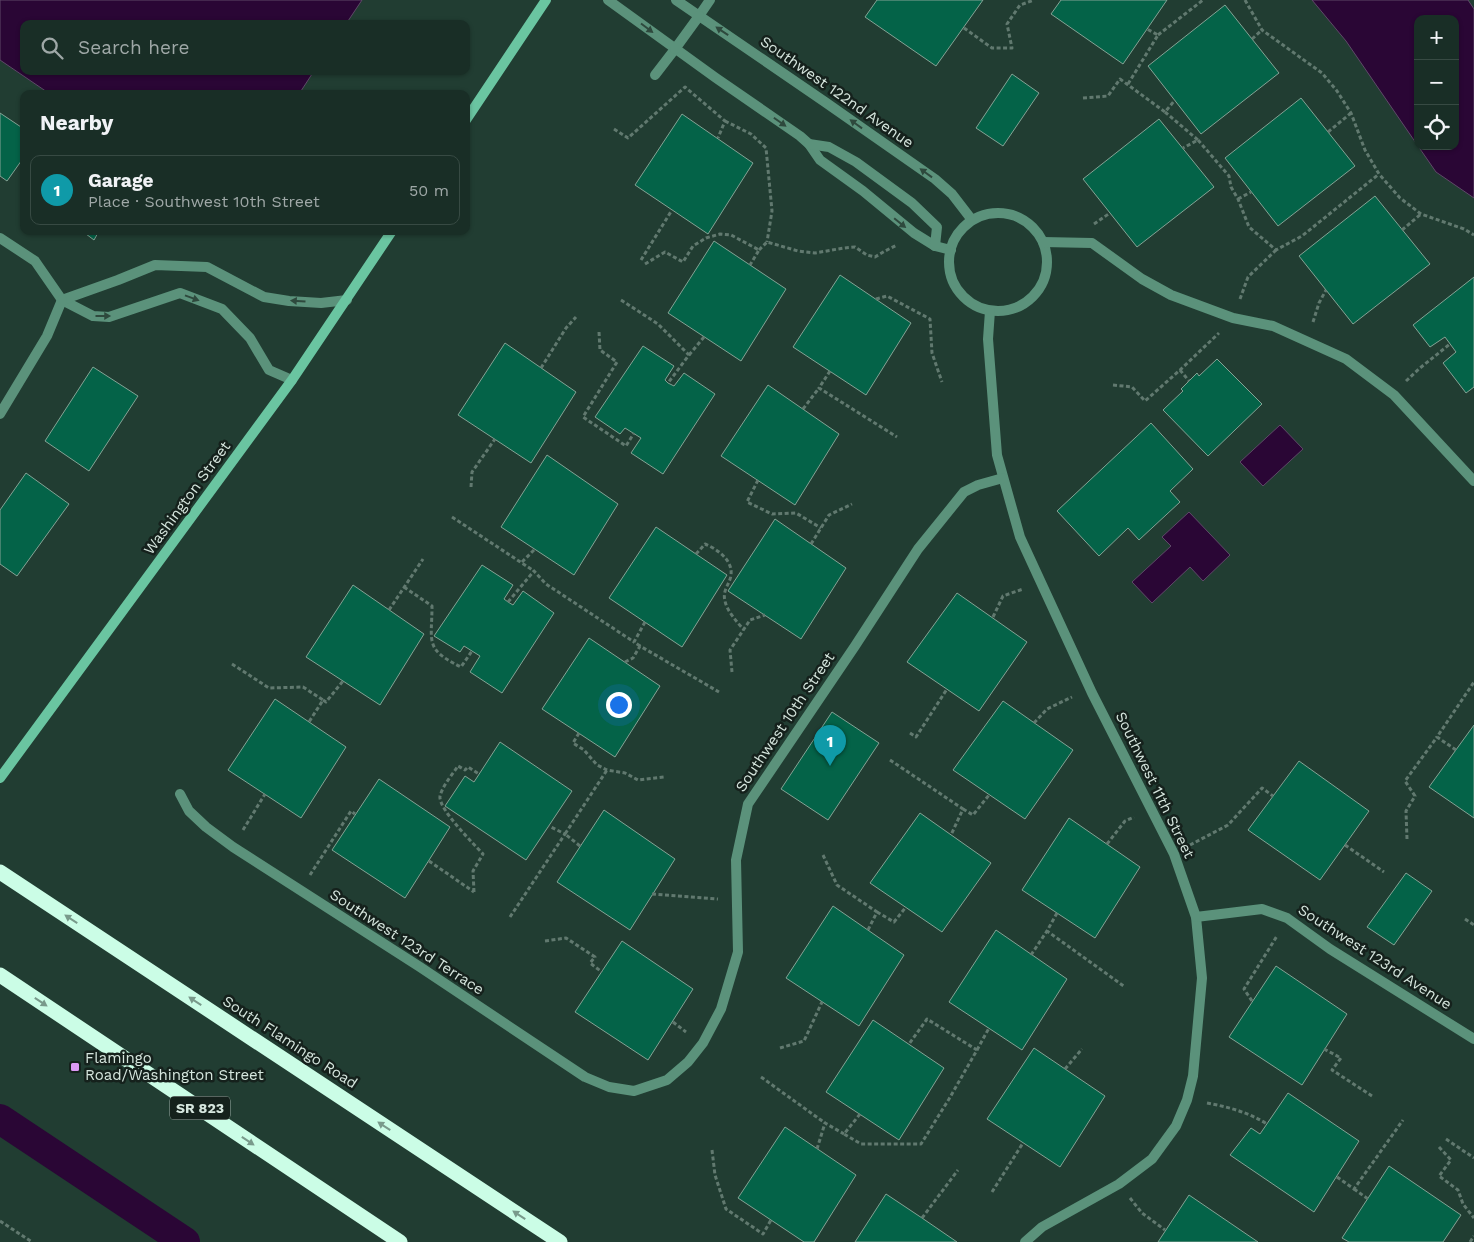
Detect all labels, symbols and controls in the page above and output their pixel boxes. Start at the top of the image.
map controls [1414,15,1459,150]
button: + [1414,15,1459,60]
search box [20,20,470,75]
one-way arrow [640,23,654,33]
one-way arrow [715,26,729,36]
street label: Southwest 122nd Avenue [757,32,917,152]
icon: search [38,34,66,62]
text: Search here [78,36,189,59]
button: − [1414,60,1459,105]
button: locate [1414,105,1459,150]
text: Nearby [40,110,113,135]
one-way arrow [773,117,787,127]
one-way arrow [849,119,863,129]
one-way arrow [919,168,933,178]
text: Garage [88,169,154,192]
text: 1 [54,181,60,200]
text: 50 m [409,181,449,200]
text: Place · Southwest 10th Street [88,192,320,211]
one-way arrow [893,217,906,228]
one-way arrow [185,294,199,302]
one-way arrow [290,297,306,305]
one-way arrow [95,312,111,320]
street label: Washington Street [140,437,235,558]
street label: Southwest 10th Street [732,649,838,795]
your location [606,692,632,718]
street label: Southwest 11th Street [1112,709,1199,862]
pin: 1 [814,725,846,766]
street label: Southwest 123rd Terrace [327,885,487,999]
street label: Southwest 123rd Avenue [1295,901,1455,1013]
one-way arrow [64,914,78,924]
street label: South Flamingo Road [219,992,361,1092]
one-way arrow [188,996,202,1006]
one-way arrow [34,997,47,1007]
place label: Flamingo Road/Washington Street [85,1049,264,1084]
marker: Flamingo Road/Washington Street [69,1061,81,1073]
road number: SR 823 [170,1096,230,1120]
one-way arrow [377,1121,390,1130]
one-way arrow [242,1136,255,1146]
one-way arrow [513,1210,526,1220]

